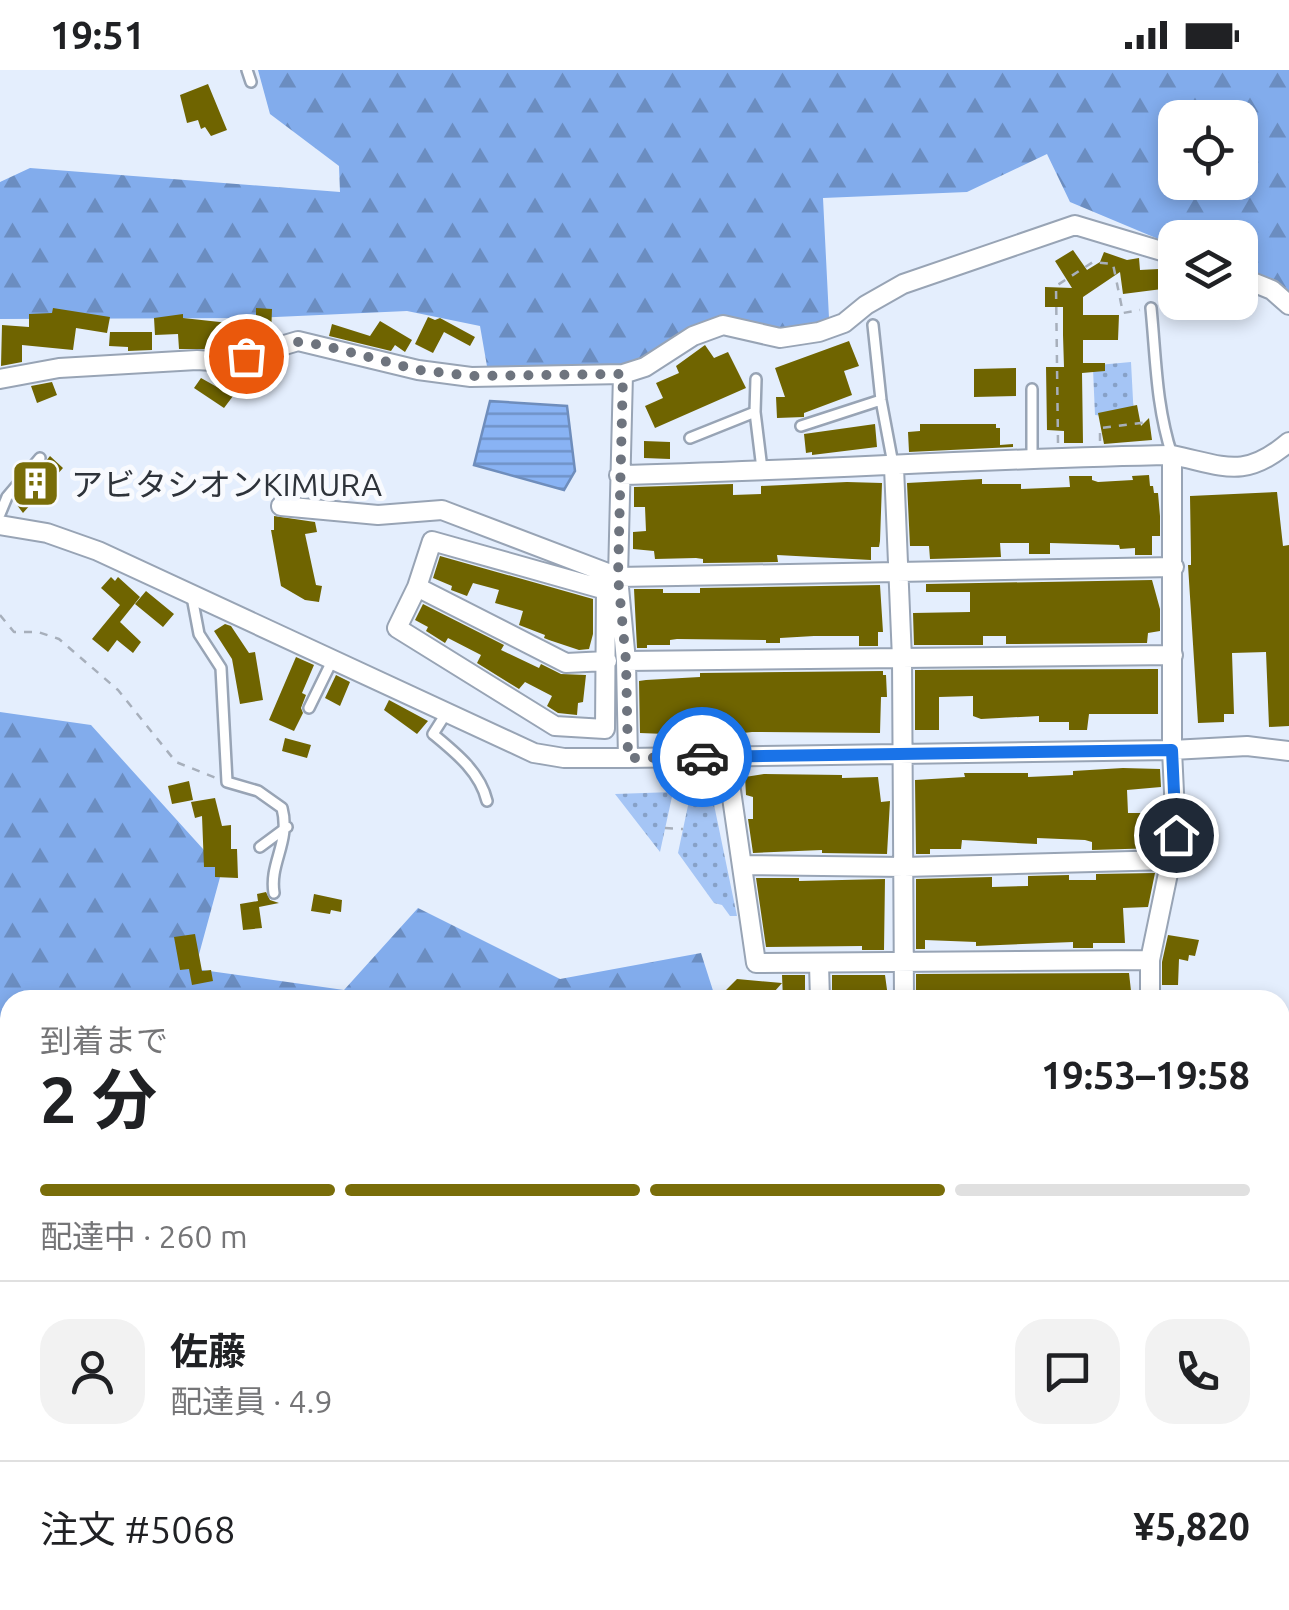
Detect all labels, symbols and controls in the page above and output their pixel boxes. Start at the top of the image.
text: 19:51 [50,14,145,56]
map controls [1158,100,1258,320]
button: locate [1158,100,1258,200]
button: layers [1158,220,1258,320]
pin [204,314,289,399]
icon: bag [219,329,274,384]
building icon: アビタシオンKIMURA [10,458,62,510]
place label: アビタシオンKIMURA [71,466,382,502]
courier [652,707,752,807]
icon: car [675,730,730,785]
pin [1134,793,1219,878]
icon: home [1149,808,1204,863]
text: 到着まで [40,1022,168,1058]
text: 19:53–19:58 [1041,1054,1250,1096]
text: 2 分 [40,1062,157,1135]
text: 配達中 · 260 m [40,1218,248,1254]
button: person [40,1319,145,1424]
button: chat [1015,1319,1120,1424]
button: phone [1145,1319,1250,1424]
text: 佐藤 [170,1330,246,1372]
text: 配達員 · 4.9 [170,1383,333,1419]
text: ¥5,820 [1133,1505,1250,1547]
text: 注文 #5068 [40,1508,235,1550]

